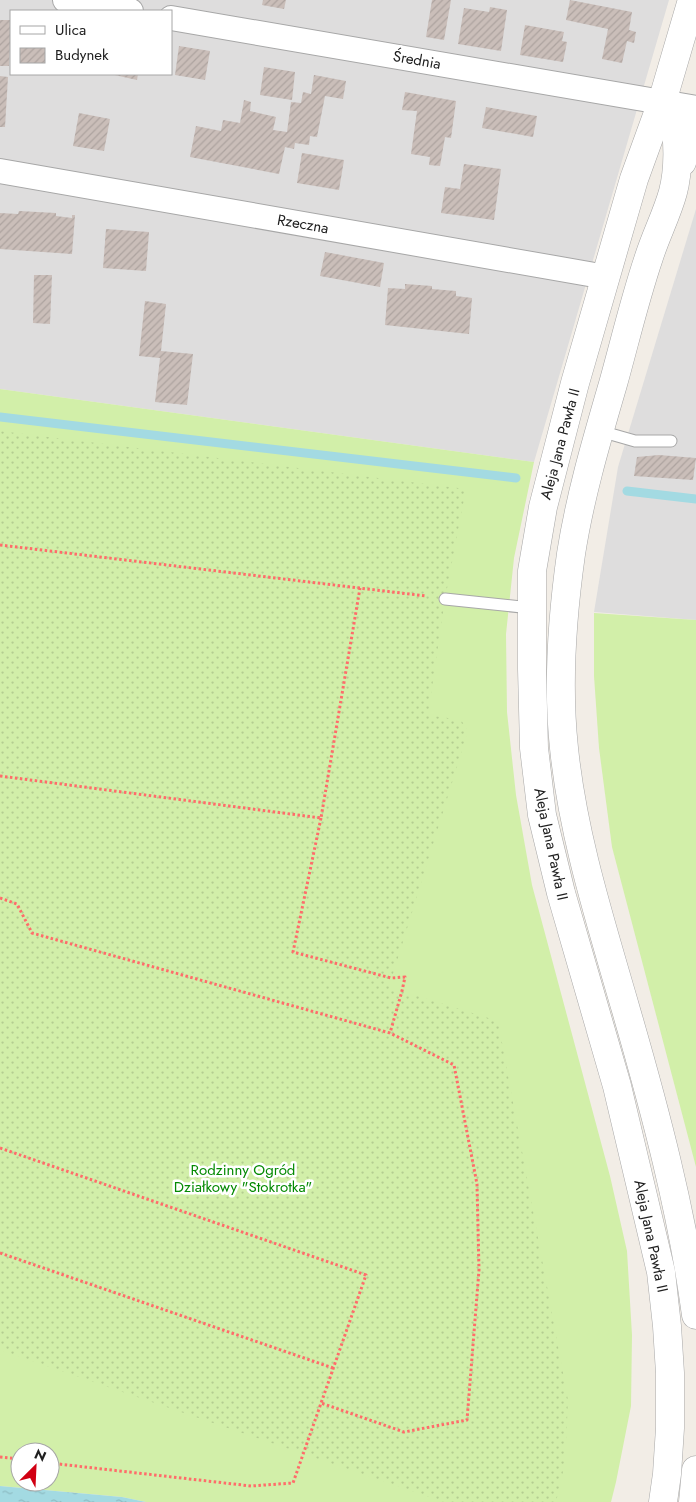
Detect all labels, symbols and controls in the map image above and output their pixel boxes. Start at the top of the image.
legend [10,10,172,75]
text: Ulica [55,19,86,41]
text: Budynek [55,44,109,66]
street label: Średnia [391,45,443,75]
street label: Rzeczna [276,209,330,239]
street label: Aleja Jana Pawła II [535,386,585,502]
street label: Aleja Jana Pawła II [528,786,574,902]
park label: Rodzinny Ogród Działkowy "Stokrotka" [174,1159,312,1198]
street label: Aleja Jana Pawła II [628,1178,674,1294]
north arrow [10,1442,60,1492]
text: N [31,1444,49,1467]

